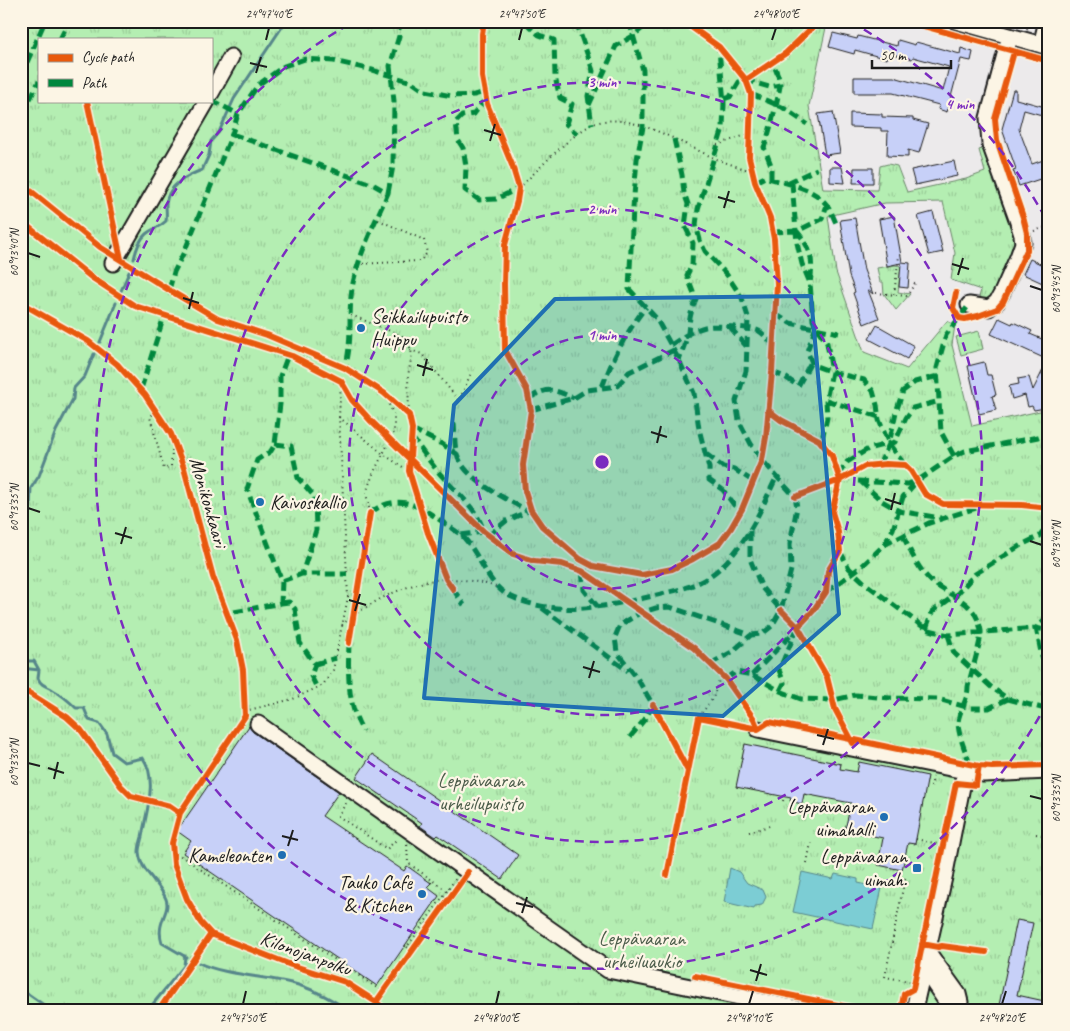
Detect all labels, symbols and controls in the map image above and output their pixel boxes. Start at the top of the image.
text: 24°47'40"E [246,6,294,22]
text: 24°47'50"E [499,6,547,22]
text: 24°48'00"E [753,6,801,22]
legend [38,38,212,102]
scale bar [872,38,951,70]
text: 50 m [880,46,907,65]
text: Cycle path [82,48,134,67]
text: 3 min [588,73,617,92]
text: Path [82,74,108,93]
text: 4 min [946,95,975,114]
text: 2 min [588,200,617,219]
text: 60°13'40"N [6,228,22,277]
text: 60°13'45"N [1048,265,1064,314]
place label: Seikkailupuisto Huippu [371,304,469,352]
marker: Seikkailupuisto Huippu [355,322,367,334]
text: 1 min [588,326,617,345]
centre of rings [593,453,611,471]
street label: Monikonkaari [184,454,234,552]
text: 60°13'35"N [6,483,22,532]
place label: Kaivoskallio [270,490,347,515]
marker: Kaivoskallio [254,496,266,508]
text: 60°13'40"N [1048,520,1064,569]
text: 60°13'30"N [6,738,22,787]
park label: Leppävaaran urheilupuisto [438,768,525,816]
text: 60°13'35"N [1048,774,1064,823]
place label: Leppävaaran uimahalli [788,794,876,842]
marker: Leppävaaran uimahalli [878,811,890,823]
place label: Kameleonten [188,843,273,868]
place label: Leppävaaran uimah. [821,844,908,892]
marker: Kameleonten [276,849,288,861]
marker: Leppävaaran uimah. [911,862,923,874]
place label: Tauko Cafe & Kitchen [339,870,413,918]
marker: Tauko Cafe & Kitchen [416,888,428,900]
street label: Kilonojanpolku [257,925,356,982]
park label: Leppävaaran urheiluaukio [599,926,686,974]
text: 24°47'50"E [220,1010,268,1026]
text: 24°48'00"E [473,1010,521,1026]
text: 24°48'10"E [726,1010,774,1026]
text: 24°48'20"E [979,1010,1027,1026]

